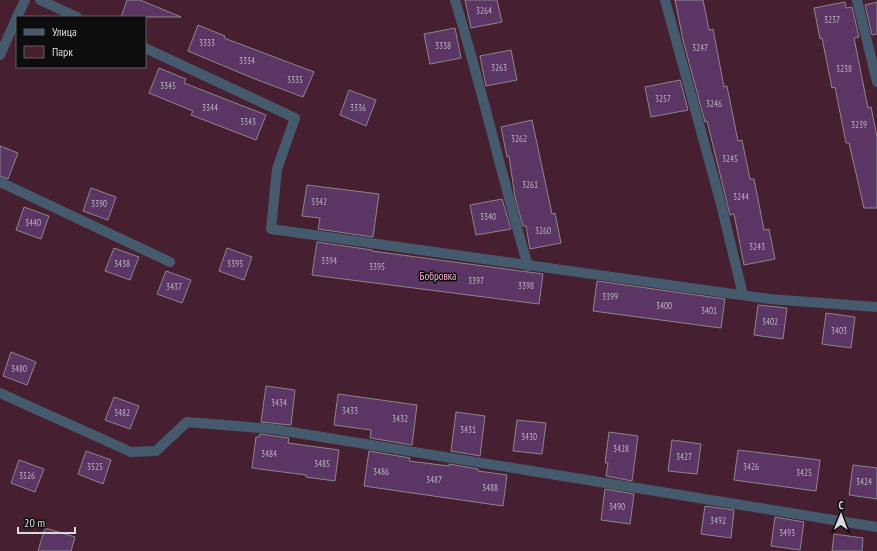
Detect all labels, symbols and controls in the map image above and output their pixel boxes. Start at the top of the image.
house number: 3264 [476,5,492,16]
house number: 3237 [824,14,840,25]
legend [16,16,146,68]
text: Улица [52,24,77,39]
house number: 3333 [199,37,215,48]
house number: 3338 [435,40,451,51]
house number: 3247 [692,42,708,53]
text: Парк [52,44,73,59]
house number: 3334 [239,55,255,66]
house number: 3263 [491,62,507,73]
house number: 3238 [836,63,852,74]
house number: 3335 [287,74,303,85]
house number: 3345 [160,80,176,91]
house number: 3257 [655,93,671,104]
house number: 3246 [706,98,722,109]
house number: 3344 [202,102,218,113]
house number: 3336 [350,102,366,113]
house number: 3343 [240,116,256,127]
house number: 3239 [851,119,867,130]
house number: 3262 [511,133,527,144]
house number: 3245 [722,153,738,164]
house number: 3261 [522,179,538,190]
house number: 3244 [733,191,749,202]
house number: 3342 [311,196,327,207]
house number: 3390 [91,198,107,209]
house number: 3340 [480,211,496,222]
house number: 3440 [25,217,41,228]
house number: 3260 [535,225,551,236]
house number: 3243 [749,241,765,252]
house number: 3394 [321,255,337,266]
house number: 3438 [114,258,130,269]
house number: 3393 [227,258,243,269]
house number: 3395 [369,261,385,272]
park label: Бобровка [419,269,457,283]
house number: 3397 [468,275,484,286]
house number: 3398 [518,280,534,291]
house number: 3437 [166,281,182,292]
house number: 3399 [602,291,618,302]
house number: 3400 [656,300,672,311]
house number: 3401 [701,305,717,316]
house number: 3402 [762,316,778,327]
house number: 3403 [831,325,847,336]
house number: 3480 [11,363,27,374]
house number: 3434 [271,397,287,408]
house number: 3433 [342,405,358,416]
house number: 3482 [114,407,130,418]
house number: 3432 [392,413,408,424]
house number: 3431 [460,424,476,435]
house number: 3430 [521,431,537,442]
house number: 3428 [613,443,629,454]
house number: 3484 [261,448,277,459]
house number: 3427 [676,451,692,462]
house number: 3485 [314,458,330,469]
house number: 3525 [87,461,103,472]
house number: 3426 [743,461,759,472]
house number: 3486 [373,466,389,477]
house number: 3425 [796,467,812,478]
house number: 3526 [19,470,35,481]
house number: 3487 [426,474,442,485]
house number: 3424 [856,476,872,487]
house number: 3488 [482,482,498,493]
north arrow [821,495,861,535]
text: С [839,498,844,512]
house number: 3490 [609,501,625,512]
scale bar [18,509,75,535]
text: 20 m [24,515,45,530]
house number: 3492 [710,515,726,526]
house number: 3493 [779,527,795,538]

